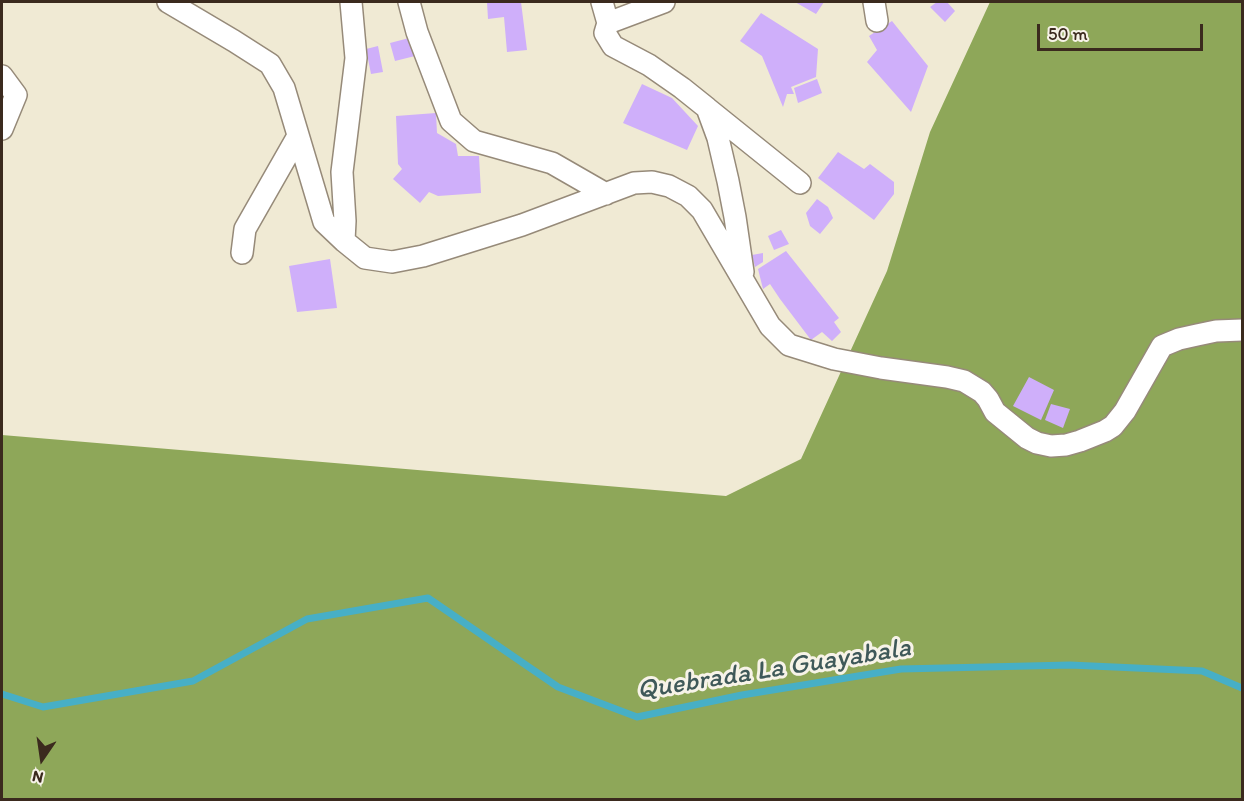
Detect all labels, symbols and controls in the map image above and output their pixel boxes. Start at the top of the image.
scale bar [1040,12,1206,50]
text: 50 m [1048,23,1088,45]
water label: Quebrada La Guayabala [635,632,913,708]
north arrow [12,729,72,789]
text: N [30,767,45,787]

